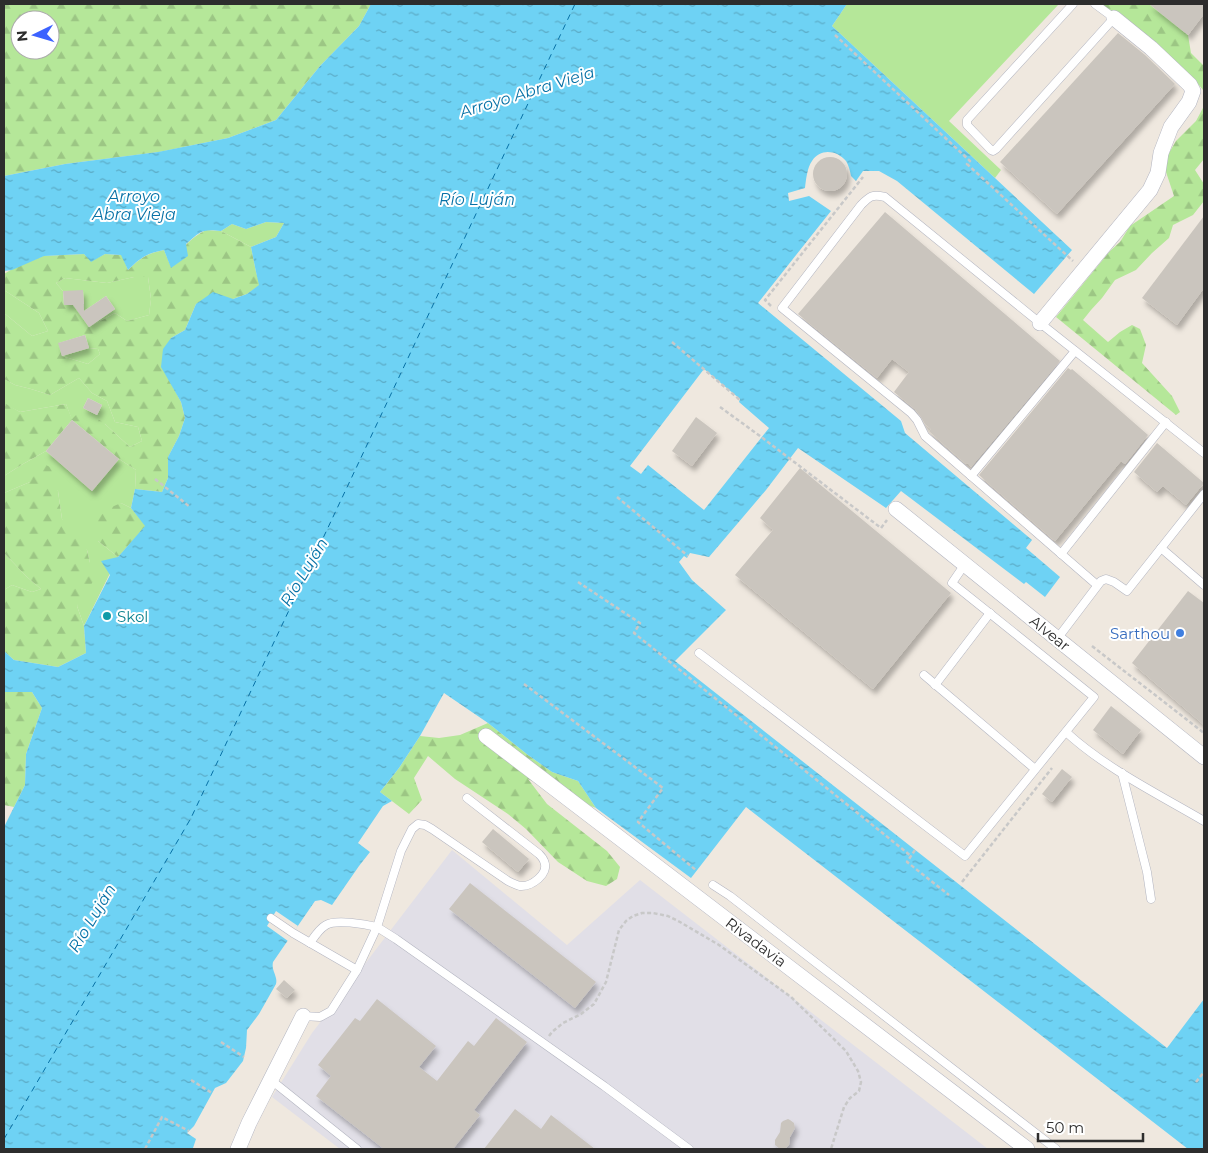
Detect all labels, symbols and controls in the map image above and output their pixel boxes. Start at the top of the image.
north arrow [10,10,60,60]
text: N [13,30,32,43]
water label: Arroyo Abra Vieja [456,62,597,122]
water label: Arroyo Abra Vieja [91,187,176,224]
water label: Río Luján [439,190,515,209]
water label: Río Luján [276,534,332,610]
place label: Skol [117,607,148,626]
marker: Skol [101,610,113,622]
street label: Alvear [1026,611,1074,655]
place label: Sarthou [1110,624,1170,643]
marker: Sarthou [1174,627,1186,639]
water label: Río Luján [64,880,120,956]
street label: Rivadavia [722,913,790,971]
scale bar [1038,1110,1143,1142]
text: 50 m [1046,1118,1084,1137]

